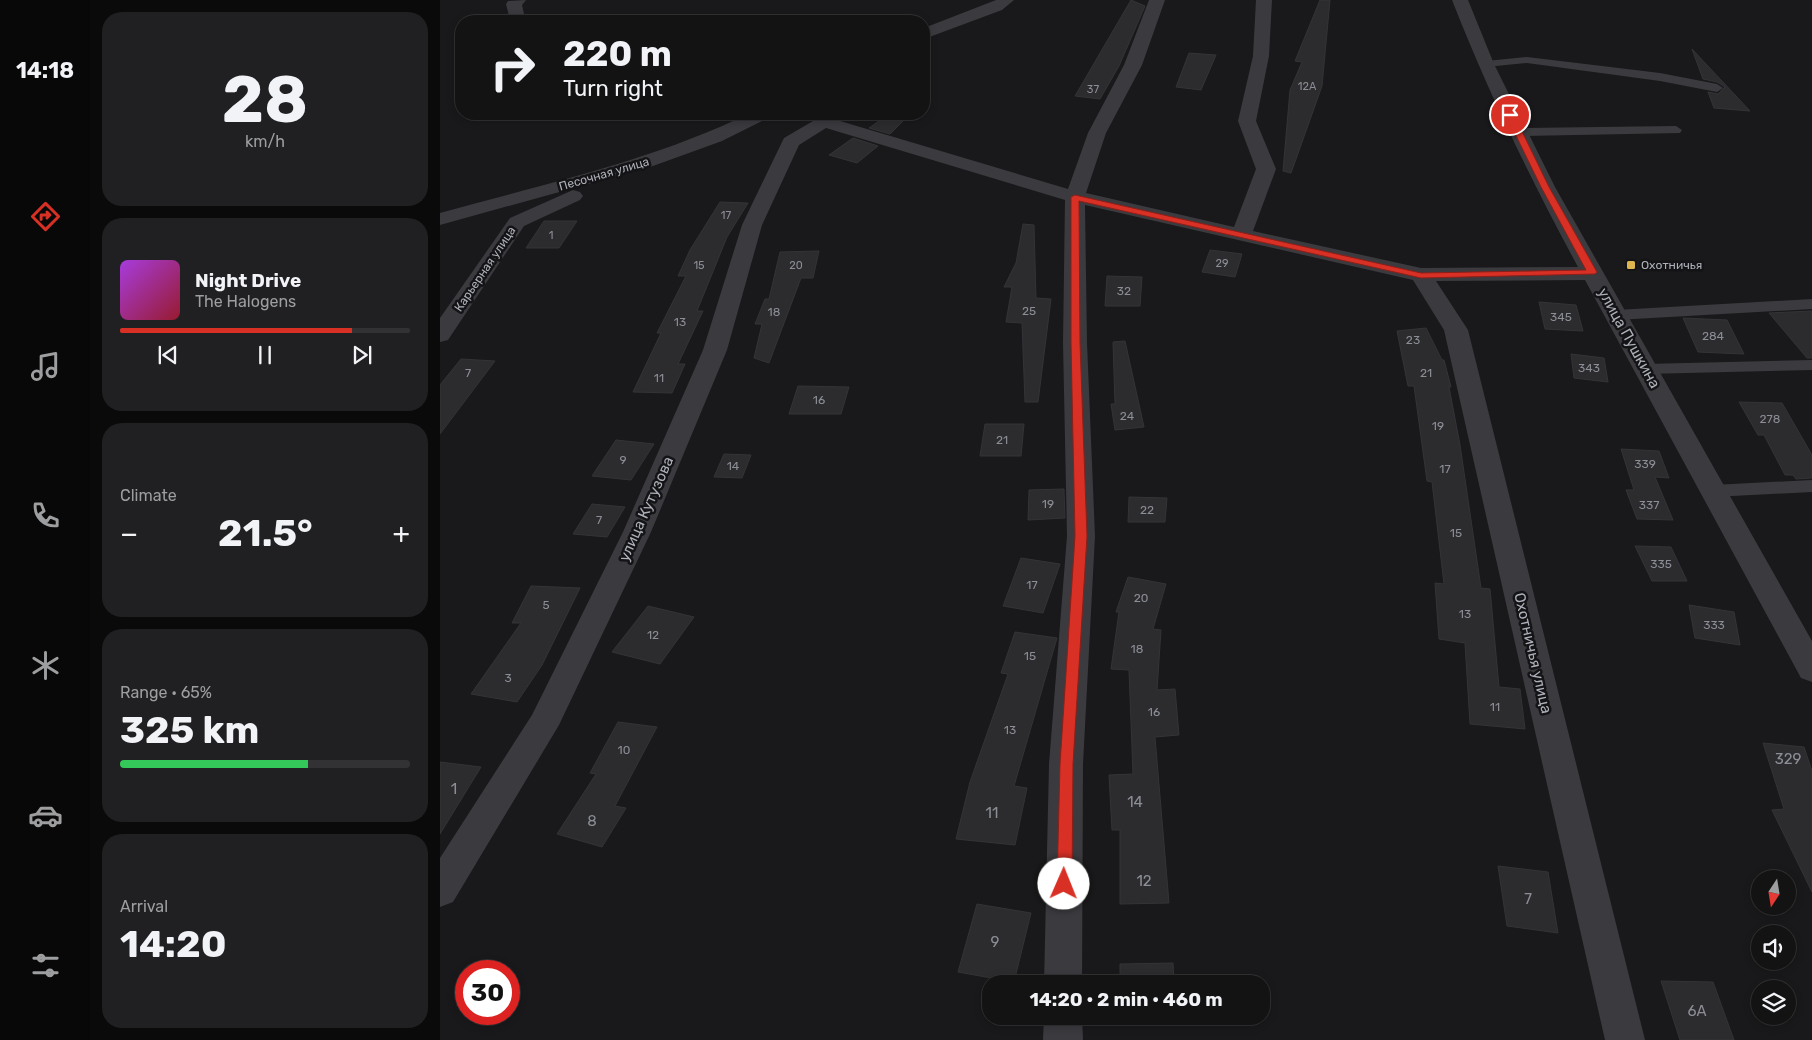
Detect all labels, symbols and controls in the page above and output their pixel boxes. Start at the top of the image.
text: 220 m [563,33,672,75]
icon: right [480,35,545,100]
text: 14:18 [16,57,74,84]
text: 28 [222,61,308,138]
text: Turn right [563,75,663,102]
house number: 12А [1298,80,1317,93]
house number: 37 [1087,83,1099,96]
pin [1489,94,1531,136]
icon: arrive [1496,101,1524,129]
text: km/h [245,132,285,151]
street label: Песочная улица [557,154,651,194]
icon: directions [28,199,63,234]
house number: 17 [721,209,732,222]
street label: Карьерная улица [451,224,519,314]
house number: 1 [549,229,553,242]
house number: 29 [1216,257,1228,270]
place label: Охотничья [1641,258,1702,272]
house number: 15 [693,259,705,272]
house number: 20 [789,259,803,272]
marker: Охотничья [1625,259,1637,271]
text: Night Drive [195,269,301,292]
house number: 32 [1117,284,1131,298]
street label: улица Пушкина [1594,285,1664,391]
text: The Halogens [195,292,296,311]
house number: 25 [1022,304,1036,318]
house number: 18 [768,305,780,319]
house number: 345 [1550,310,1572,324]
house number: 13 [674,315,686,329]
house number: 284 [1702,329,1725,343]
house number: 23 [1406,333,1420,347]
icon: previous [154,341,182,369]
icon: pause [251,341,279,369]
icon: next [348,341,376,369]
icon: music [28,349,63,384]
house number: 343 [1578,361,1600,375]
house number: 7 [465,366,471,380]
house number: 21 [1420,366,1432,380]
house number: 11 [654,371,664,385]
house number: 16 [813,393,825,407]
house number: 24 [1120,409,1135,423]
house number: 278 [1760,412,1780,426]
house number: 19 [1432,419,1444,433]
house number: 21 [996,433,1008,447]
house number: 9 [619,453,627,467]
street label: улица Кутузова [615,454,677,564]
house number: 339 [1634,457,1656,471]
house number: 14 [727,459,740,473]
house number: 17 [1439,462,1451,476]
text: Climate [120,486,177,505]
house number: 19 [1042,497,1054,511]
icon: phone [28,498,63,533]
house number: 337 [1639,498,1659,512]
house number: 22 [1140,503,1154,517]
text: 21.5° [218,510,313,556]
house number: 7 [596,513,602,527]
text: − [120,517,138,550]
text: + [393,517,410,550]
house number: 15 [1450,526,1462,540]
house number: 335 [1650,557,1672,571]
house number: 17 [1026,578,1038,592]
house number: 20 [1134,591,1148,605]
street label: Охотничья улица [1510,591,1556,715]
house number: 5 [542,598,550,612]
house number: 13 [1459,607,1471,621]
house number: 333 [1703,618,1725,632]
house number: 12 [647,628,659,642]
house number: 18 [1131,642,1143,656]
icon: climate [28,648,63,683]
house number: 15 [1024,649,1036,663]
house number: 3 [504,671,512,685]
text: Range · 65% [120,683,212,702]
house number: 11 [1490,700,1500,714]
house number: 16 [1148,705,1160,719]
text: 325 km [120,707,259,753]
house number: 13 [1004,723,1016,737]
house number: 10 [618,743,630,757]
house number: 329 [1775,750,1801,768]
house number: 1 [451,780,457,798]
house number: 14 [1127,793,1143,811]
icon: car [28,798,63,833]
house number: 11 [986,804,998,822]
house number: 8 [587,812,597,830]
position arrow [1037,857,1089,909]
north arrow [1751,870,1796,915]
map controls [1751,870,1796,1025]
house number: 12 [1136,872,1152,890]
house number: 7 [1524,890,1532,908]
text: Arrival [120,897,168,916]
text: 14:20 [120,921,226,967]
button: sound [1751,925,1796,970]
house number: 9 [991,933,1000,951]
icon: filters [28,948,63,983]
speed limit sign: 30 [455,960,520,1025]
button: layers [1751,980,1796,1025]
text: 14:20 · 2 min · 460 m [1029,988,1223,1011]
house number: 6А [1687,1002,1707,1020]

